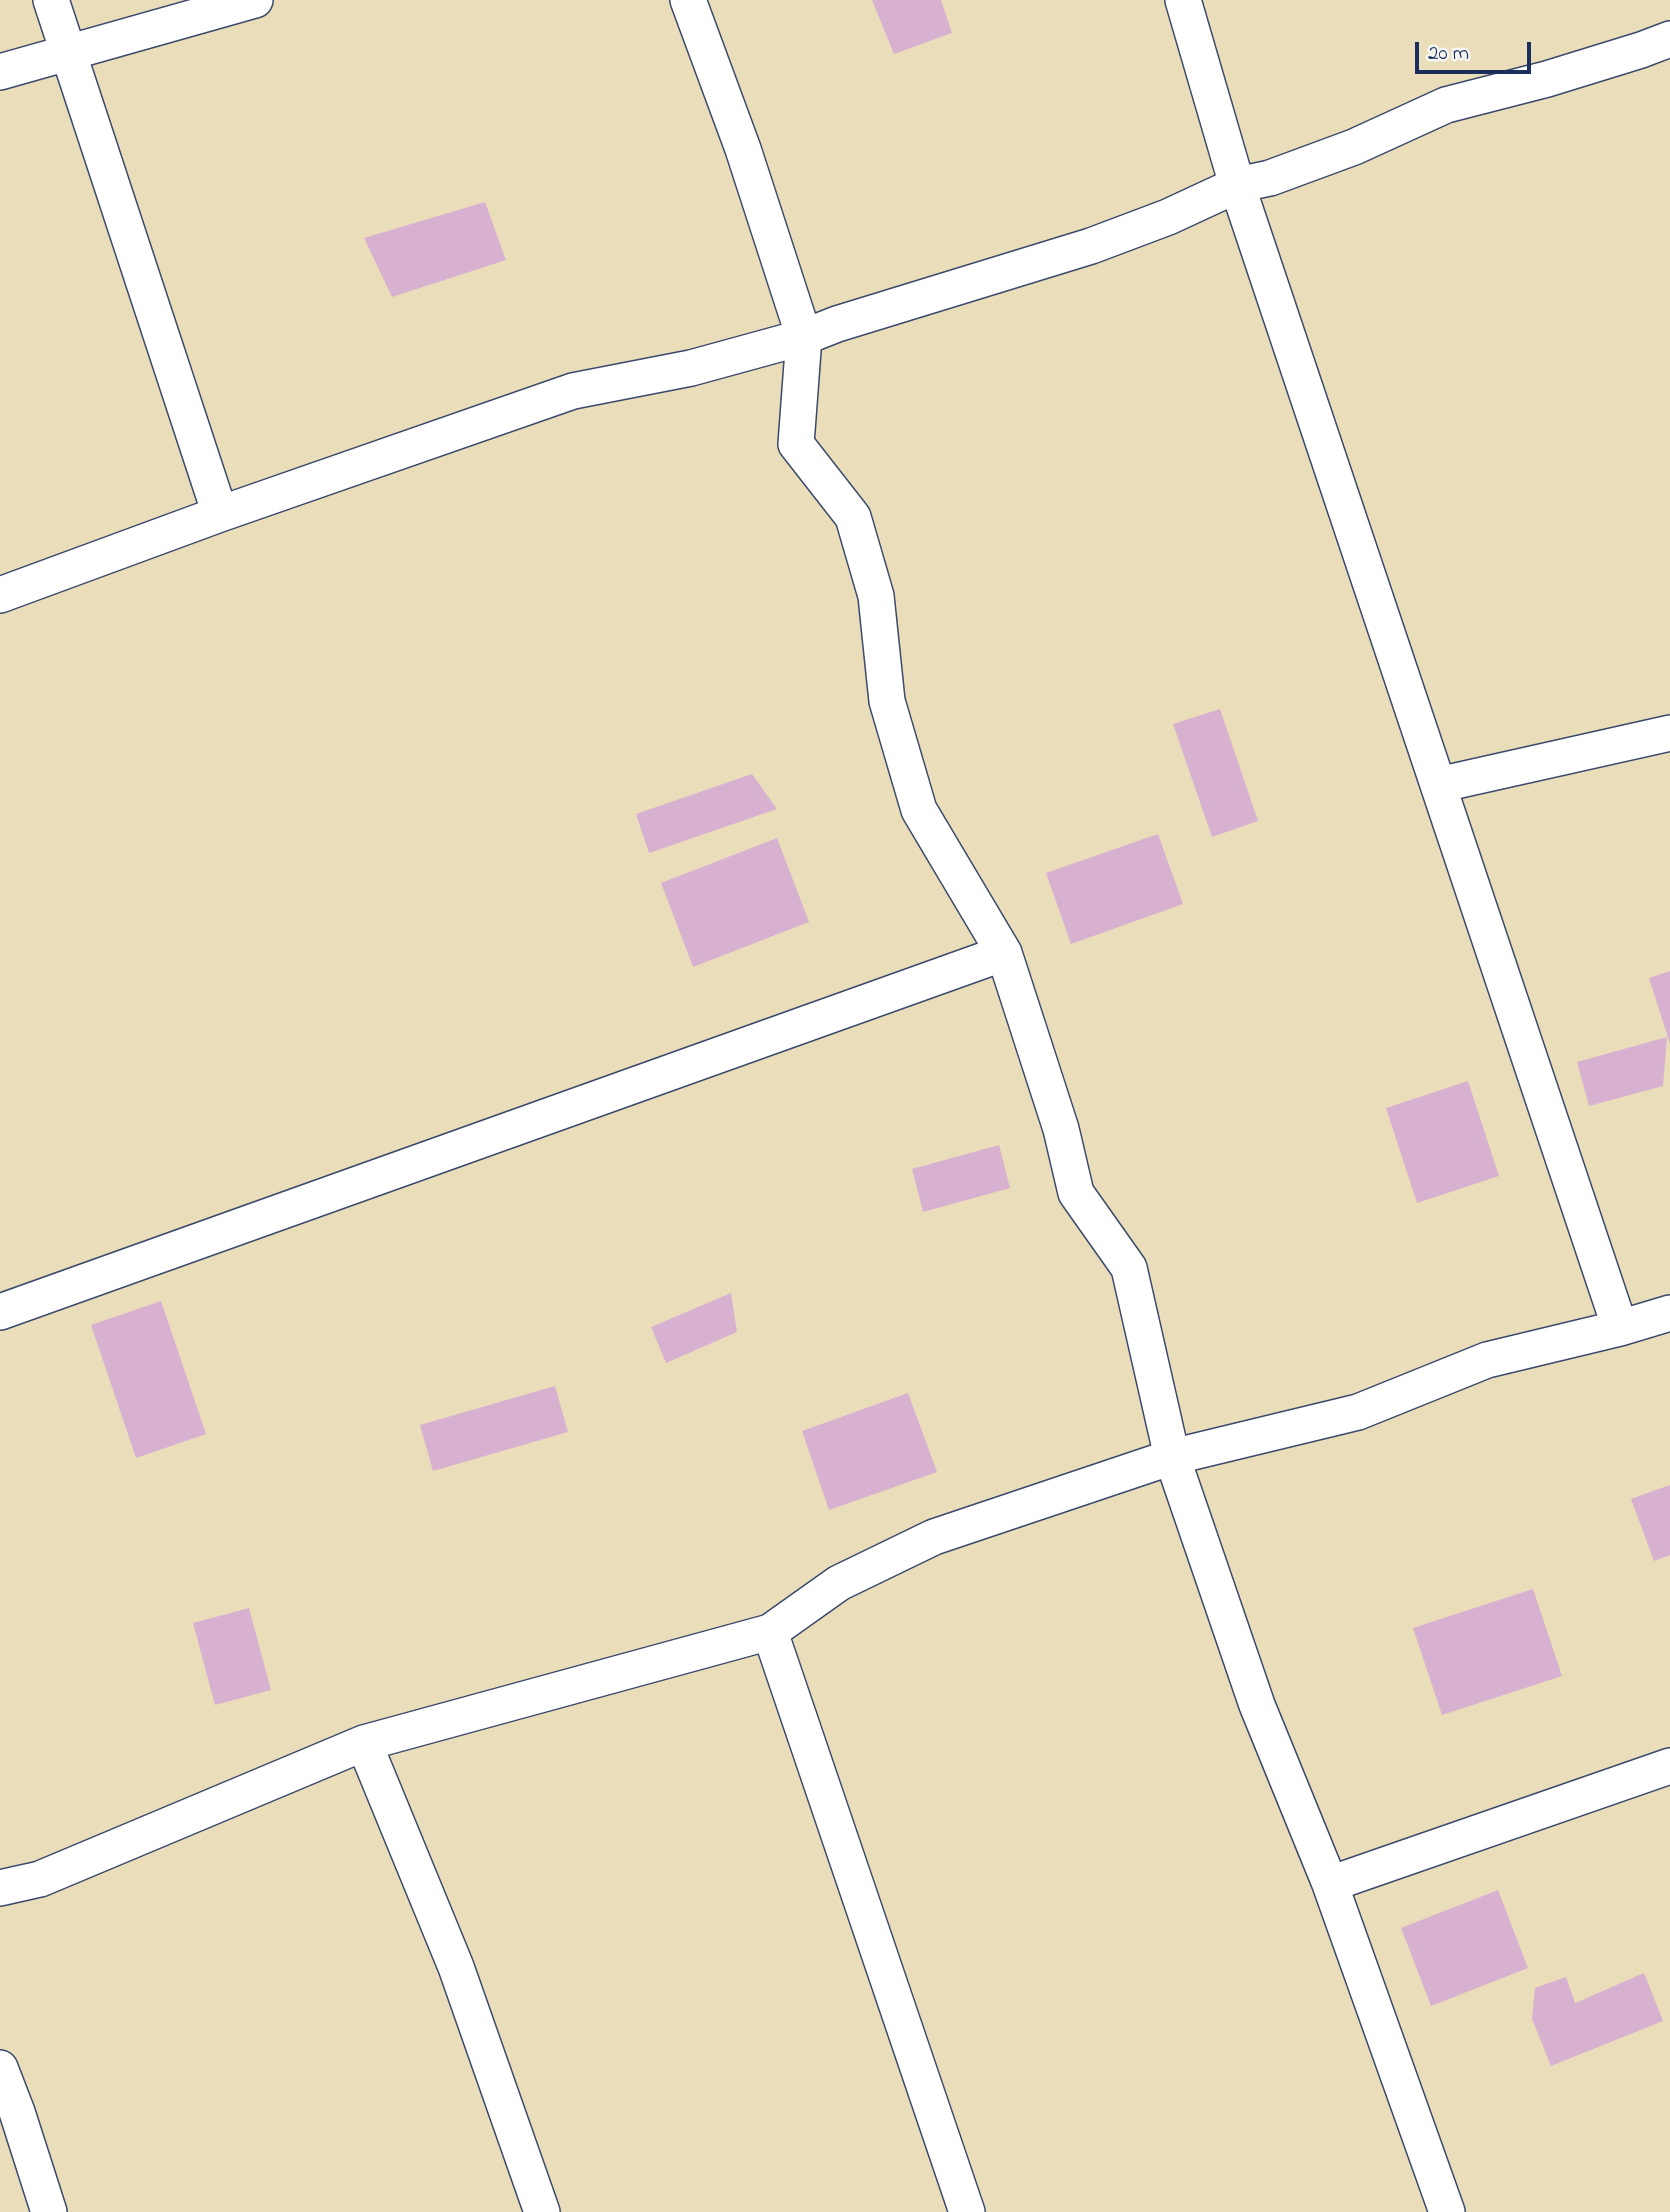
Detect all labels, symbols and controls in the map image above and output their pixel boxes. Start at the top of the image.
scale bar [1418,28,1534,72]
text: 20 m [1428,39,1469,69]

